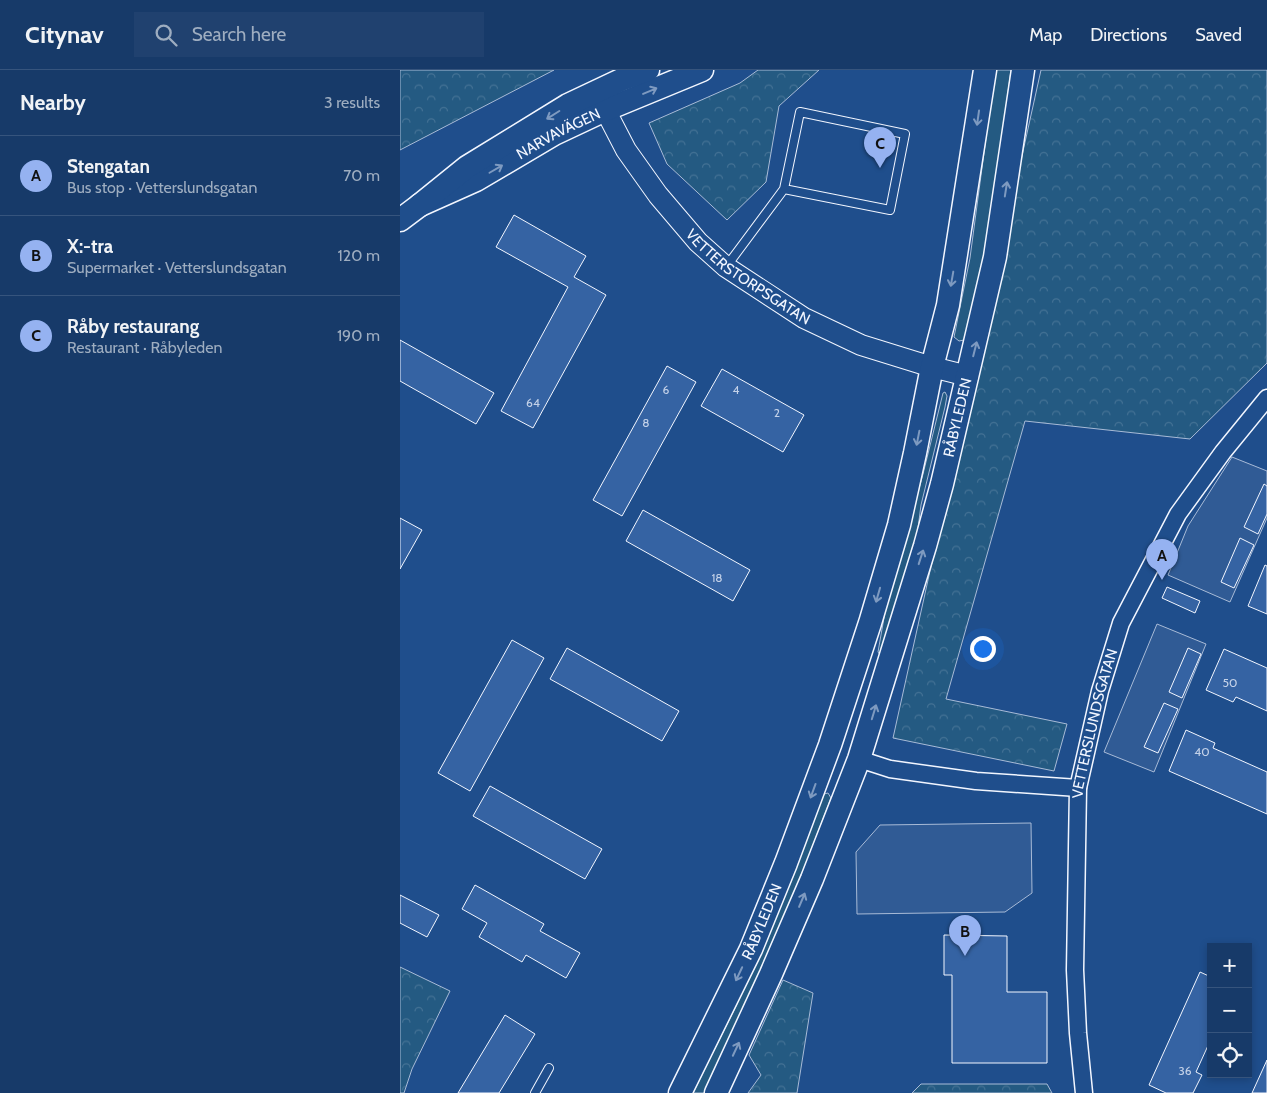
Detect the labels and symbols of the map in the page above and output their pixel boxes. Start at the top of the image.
one-way arrow [642,86,657,95]
street label: NARVAVÄGEN [513,104,603,163]
one-way arrow [972,110,982,126]
one-way arrow [546,111,560,121]
pin: C [864,127,896,168]
one-way arrow [488,163,502,173]
one-way arrow [1001,182,1011,198]
street label: VETTERSTORPSGATAN [682,225,813,329]
one-way arrow [947,270,957,286]
one-way arrow [971,341,980,357]
street label: RÅBYLEDEN [940,376,975,459]
house number: 6 [663,382,670,397]
house number: 4 [733,382,740,397]
house number: 64 [526,395,540,410]
house number: 2 [774,405,780,420]
house number: 8 [642,415,650,430]
one-way arrow [913,429,923,445]
pin: A [1146,539,1178,580]
one-way arrow [917,549,927,565]
house number: 18 [711,570,723,585]
one-way arrow [873,587,882,603]
your location [970,636,996,662]
street label: VETTERSLUNDSGATAN [1069,646,1122,798]
house number: 50 [1223,675,1237,690]
one-way arrow [869,705,879,721]
house number: 40 [1194,744,1210,759]
one-way arrow [808,783,817,798]
street label: RÅBYLEDEN [738,881,786,963]
one-way arrow [798,893,808,908]
pin: B [949,915,981,956]
one-way arrow [733,966,743,981]
one-way arrow [732,1042,742,1057]
house number: 36 [1178,1063,1192,1078]

